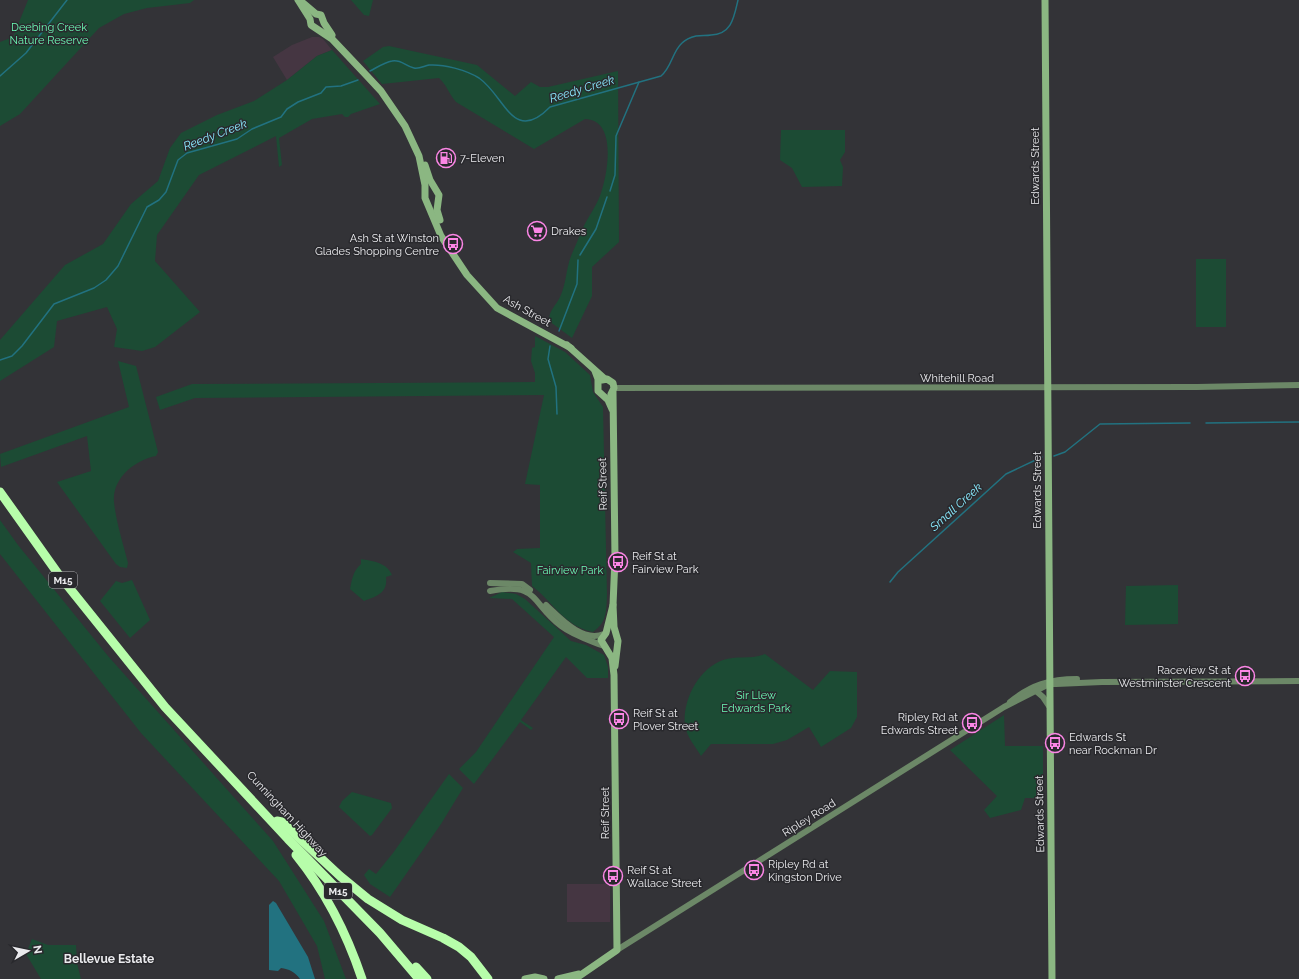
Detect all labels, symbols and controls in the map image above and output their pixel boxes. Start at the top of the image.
park label: Deebing Creek Nature Reserve [10,21,89,47]
water label: Reedy Creek [548,72,617,105]
water label: Reedy Creek [181,116,249,154]
street label: Edwards Street [1029,127,1042,205]
fuel station icon: 7-Eleven [435,147,457,169]
place label: 7-Eleven [460,152,505,165]
supermarket icon: Drakes [526,220,548,242]
place label: Drakes [551,225,586,238]
place label: Ash St at Winston Glades Shopping Centre [315,232,440,258]
bus stop icon: Ash St at Winston Glades Shopping Centre [442,233,464,255]
street label: Ash Street [501,293,553,330]
street label: Whitehill Road [920,372,994,385]
street label: Edwards Street [1031,451,1044,529]
street label: Reif Street [596,457,610,510]
water label: Small Creek [926,480,985,535]
place label: Reif St at Fairview Park [632,550,699,576]
bus stop icon: Reif St at Fairview Park [607,551,629,573]
park label: Fairview Park [537,564,603,577]
road number: M15 [49,572,77,588]
place label: Raceview St at Westminster Crescent [1119,664,1231,690]
bus stop icon: Raceview St at Westminster Crescent [1234,665,1256,687]
park label: Sir Llew Edwards Park [721,689,791,715]
place label: Reif St at Plover Street [633,707,699,733]
bus stop icon: Reif St at Plover Street [608,708,630,730]
place label: Ripley Rd at Edwards Street [881,711,958,737]
bus stop icon: Ripley Rd at Edwards Street [961,712,983,734]
place label: Edwards St near Rockman Dr [1069,731,1157,757]
bus stop icon: Edwards St near Rockman Dr [1044,732,1066,754]
street label: Cunningham Highway [244,769,330,859]
street label: Edwards Street [1033,775,1047,853]
street label: Reif Street [599,786,612,839]
street label: Ripley Road [780,796,838,840]
place label: Ripley Rd at Kingston Drive [768,858,842,884]
bus stop icon: Ripley Rd at Kingston Drive [743,859,765,881]
place label: Reif St at Wallace Street [627,864,702,890]
bus stop icon: Reif St at Wallace Street [602,865,624,887]
road number: M15 [324,883,352,899]
north arrow [8,931,48,971]
text: N [30,944,44,955]
district label: Bellevue Estate [64,952,154,966]

